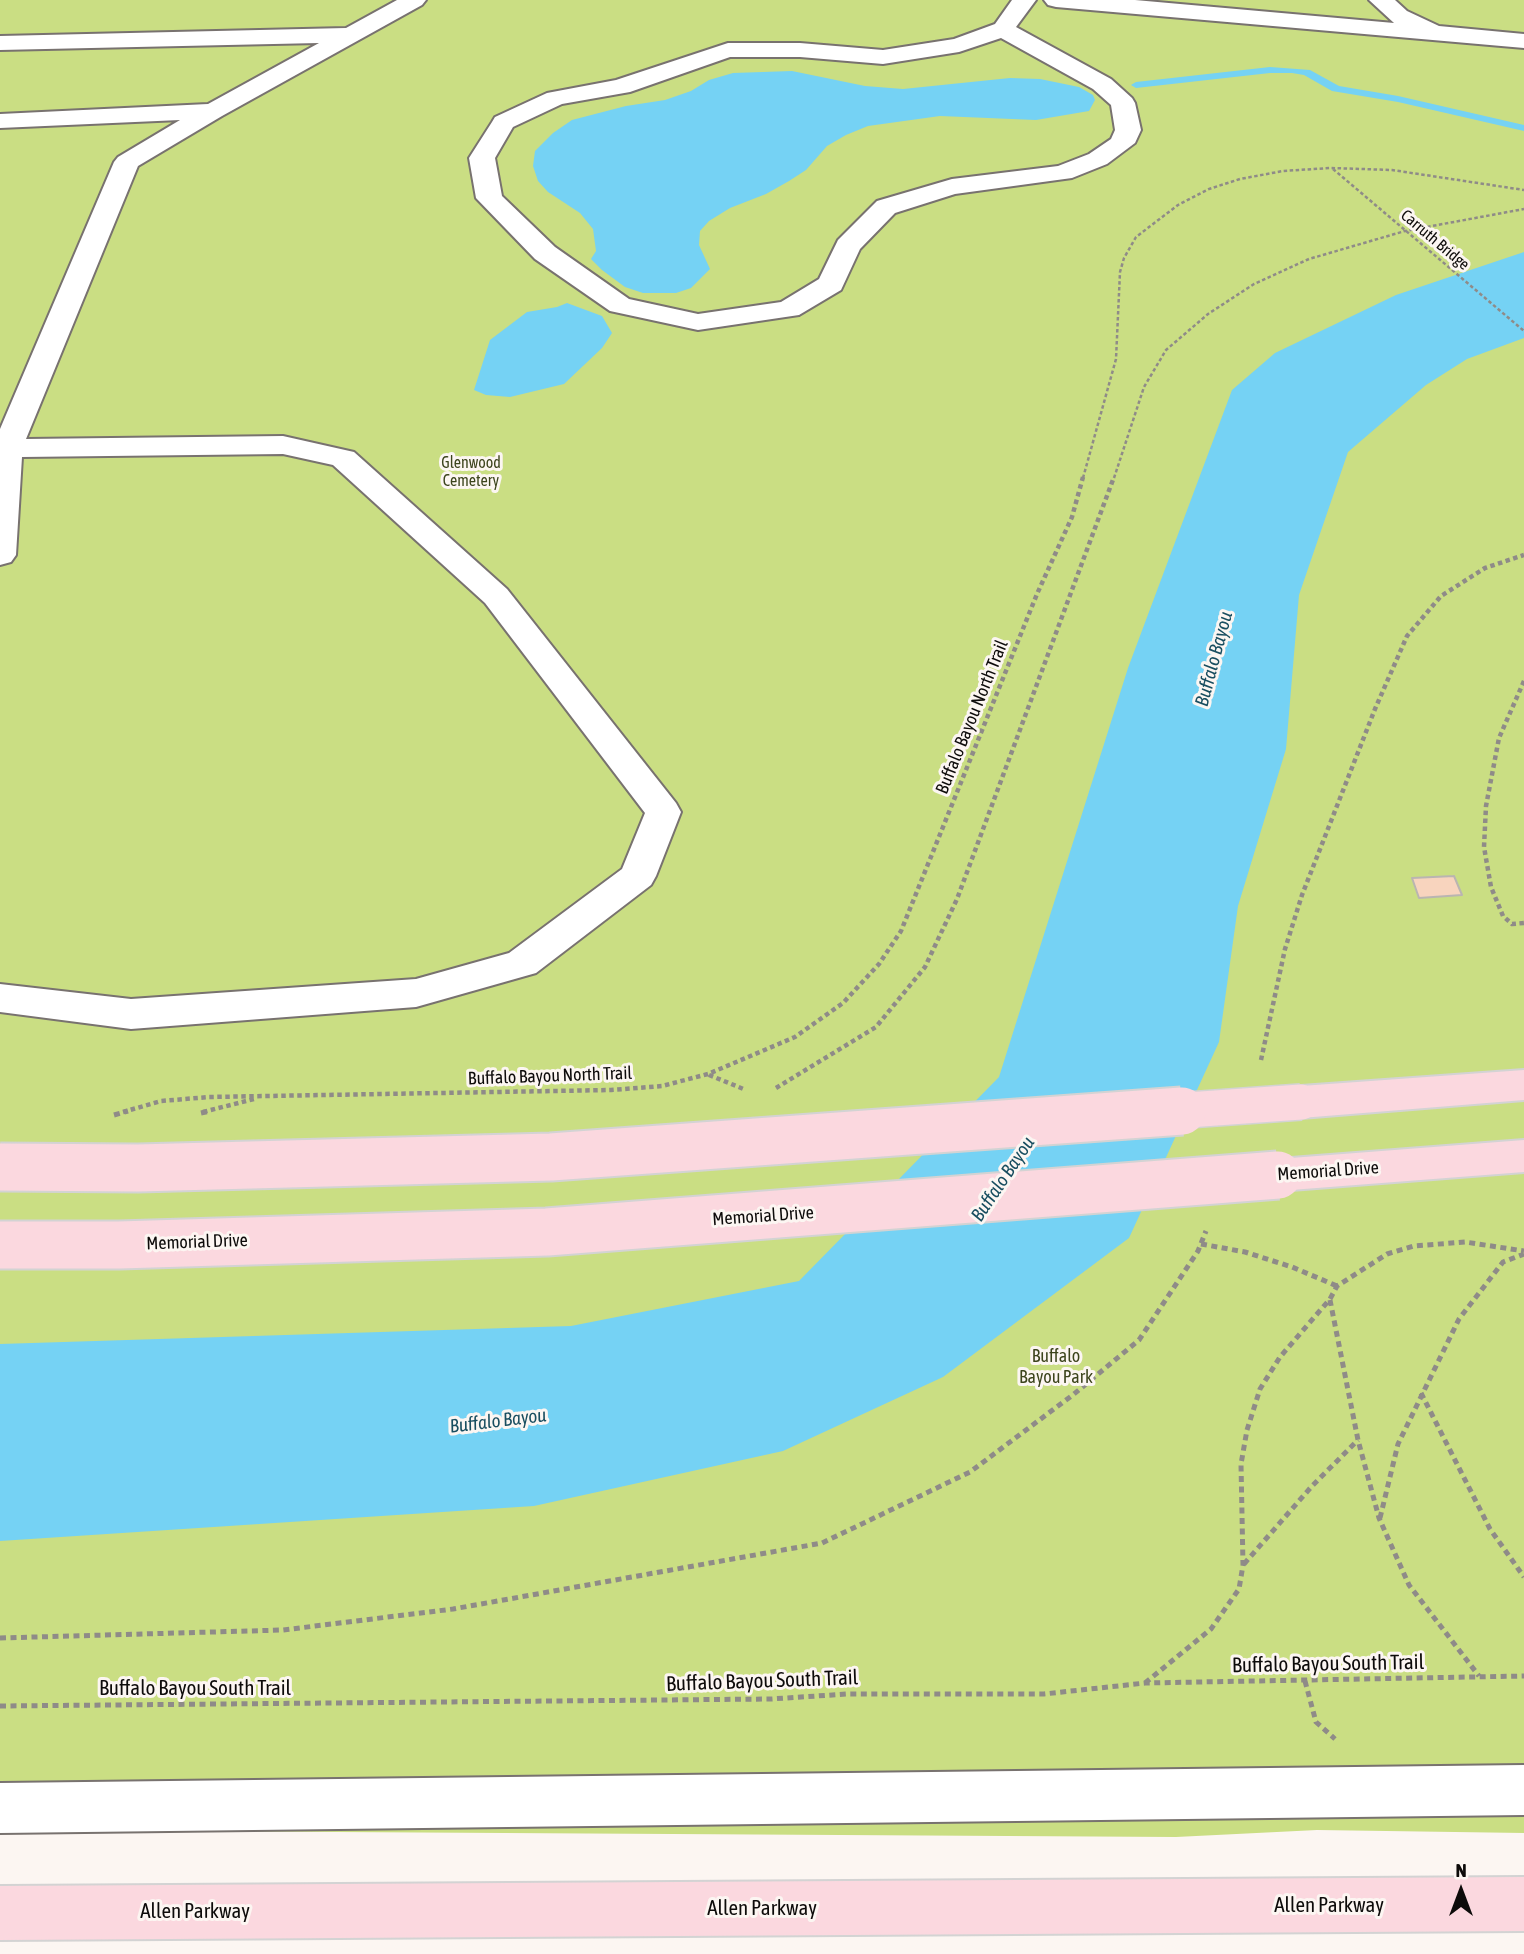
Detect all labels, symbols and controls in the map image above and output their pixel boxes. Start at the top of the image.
street label: Carruth Bridge [1397,206,1473,274]
park label: Glenwood Cemetery [441,453,501,491]
water label: Buffalo Bayou [1190,609,1238,709]
street label: Buffalo Bayou North Trail [931,637,1013,797]
street label: Buffalo Bayou North Trail [468,1062,632,1090]
water label: Buffalo Bayou [966,1132,1040,1226]
street label: Memorial Drive [1277,1157,1379,1185]
street label: Memorial Drive [712,1202,814,1230]
street label: Memorial Drive [146,1229,248,1255]
park label: Buffalo Bayou Park [1019,1345,1093,1388]
water label: Buffalo Bayou [448,1404,548,1438]
street label: Buffalo Bayou South Trail [1232,1650,1424,1678]
street label: Buffalo Bayou South Trail [666,1665,858,1697]
street label: Buffalo Bayou South Trail [99,1675,291,1701]
north arrow [1426,1856,1496,1926]
text: N [1455,1859,1467,1881]
street label: Allen Parkway [1274,1892,1384,1918]
street label: Allen Parkway [707,1895,817,1921]
street label: Allen Parkway [140,1898,250,1924]

